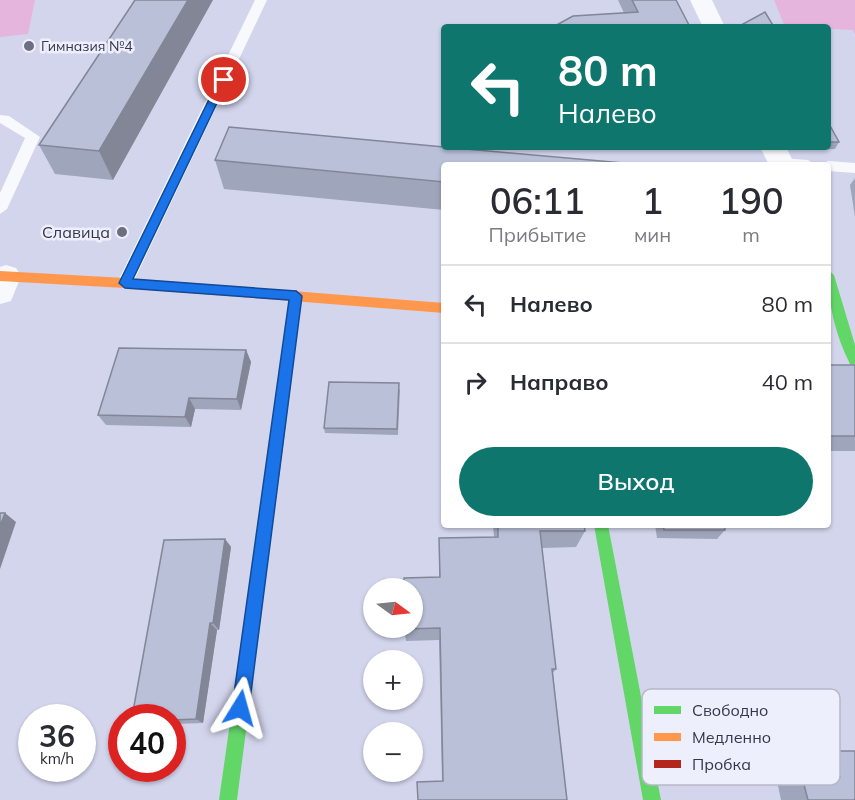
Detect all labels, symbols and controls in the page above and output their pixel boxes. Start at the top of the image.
place label: Гимназия №4 [41,37,133,55]
marker: Гимназия №4 [22,39,36,53]
text: 80 m [558,44,658,97]
icon: left [459,48,537,126]
pin [198,54,249,105]
icon: arrive [207,63,240,96]
text: Налево [558,96,657,130]
text: 06:11 [490,178,585,223]
text: 1 [642,178,663,223]
text: 190 [719,178,784,223]
place label: Славица [42,222,110,242]
text: Прибытие [488,222,586,247]
text: мин [634,222,671,247]
text: m [742,222,760,247]
marker: Славица [115,225,129,239]
icon: left [459,288,492,321]
text: Налево [510,290,593,318]
text: 80 m [762,290,813,318]
icon: right [459,366,492,399]
text: Направо [510,368,608,396]
text: 40 m [762,368,813,396]
button: Выход [459,447,813,516]
north arrow [363,578,423,638]
map controls [363,578,423,782]
button: + [363,650,423,710]
position arrow [208,676,272,740]
legend [642,689,840,785]
text: Свободно [692,700,768,720]
speed limit sign: 40 [108,704,186,782]
text: 36 [39,717,75,755]
button: − [363,722,423,782]
text: Медленно [692,727,771,747]
text: km/h [40,749,74,768]
text: Пробка [692,754,751,774]

